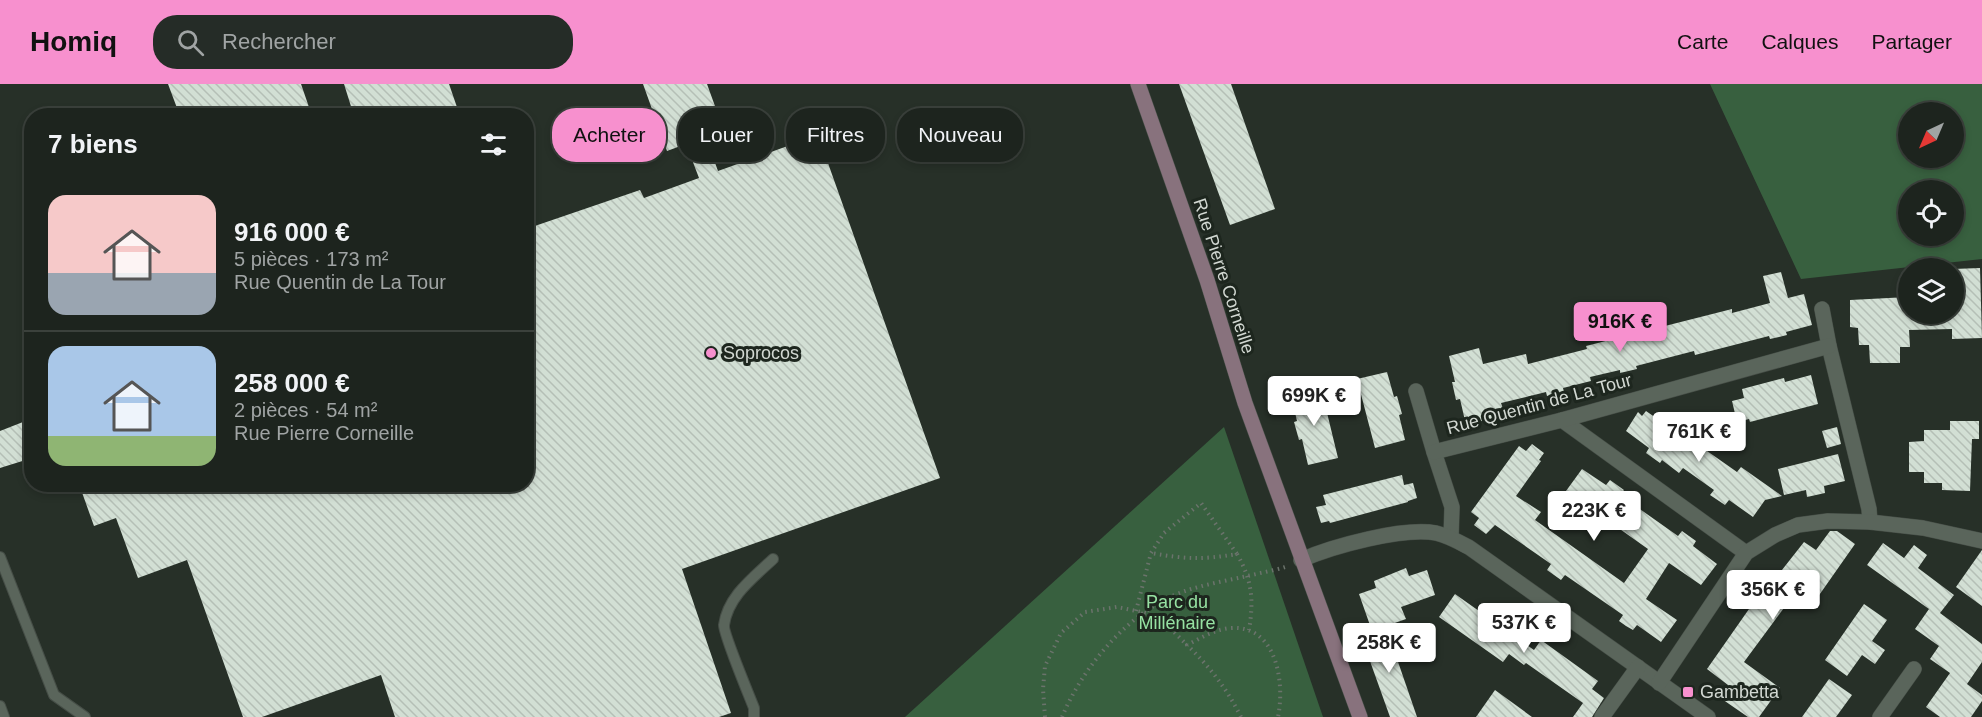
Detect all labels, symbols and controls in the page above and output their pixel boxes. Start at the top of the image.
search box [153,15,573,69]
text: Homiq [30,26,117,57]
icon: search [174,26,207,59]
text: Rechercher [222,29,336,54]
text: Carte [1677,30,1728,53]
text: Calques [1761,30,1838,53]
text: Partager [1871,30,1952,53]
north arrow [1898,102,1964,168]
map controls [1898,102,1964,324]
chip: Acheter [552,108,666,162]
chip: Louer [678,108,774,162]
chip: Filtres [786,108,885,162]
chip: Nouveau [897,108,1023,162]
icon: filters [477,128,510,161]
text: 7 biens [48,129,138,159]
button: locate [1898,180,1964,246]
street label: Rue Pierre Corneille [1189,196,1259,356]
text: 916 000 € [234,217,350,247]
icon: home [96,219,168,291]
text: 5 pièces · 173 m² [234,248,389,270]
button: layers [1898,258,1964,324]
text: Rue Quentin de La Tour [234,271,446,293]
pin: 916K € [1571,302,1669,353]
text: 916K € [1588,310,1652,332]
place label: Soprocos [723,343,799,363]
marker: Soprocos [704,346,718,360]
text: 258 000 € [234,368,350,398]
icon: home [96,370,168,442]
street label: Rue Quentin de La Tour [1444,370,1634,438]
pin: 699K € [1265,376,1363,427]
text: 699K € [1282,384,1346,406]
text: 2 pièces · 54 m² [234,399,377,421]
pin: 761K € [1650,412,1748,463]
text: 761K € [1667,420,1731,442]
text: Rue Pierre Corneille [234,422,414,444]
pin: 223K € [1545,491,1643,542]
text: 223K € [1562,499,1626,521]
pin: 356K € [1724,570,1822,621]
text: 356K € [1741,578,1805,600]
park label: Parc du Millénaire [1138,592,1216,633]
pin: 537K € [1475,603,1573,654]
text: 537K € [1492,611,1556,633]
pin: 258K € [1340,623,1438,674]
text: 258K € [1357,631,1421,653]
place label: Gambetta [1700,682,1780,702]
marker: Gambetta [1681,685,1695,699]

